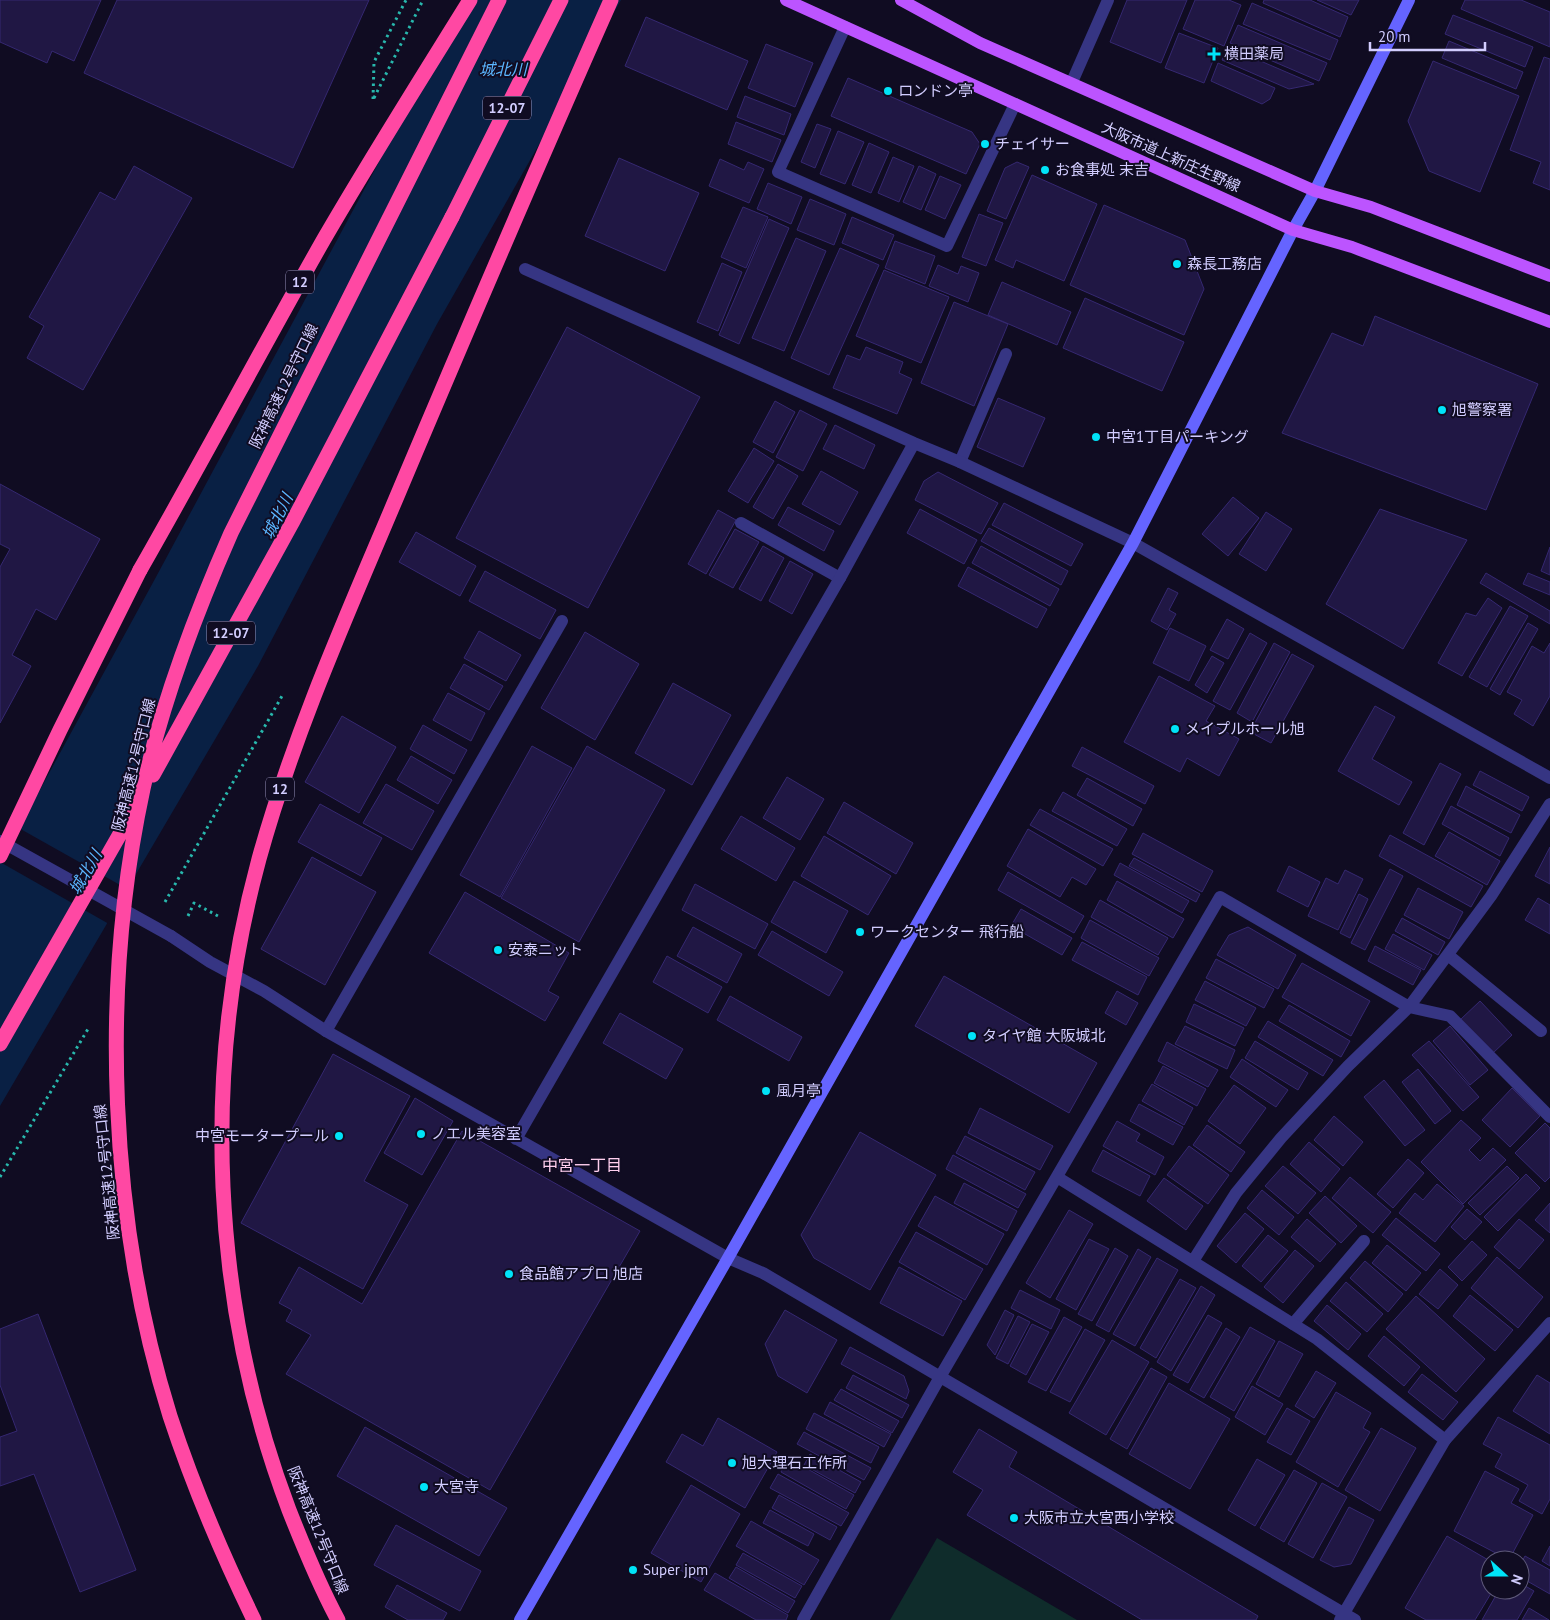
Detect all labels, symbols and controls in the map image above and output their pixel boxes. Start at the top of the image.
scale bar [1370,20,1485,52]
text: 20 m [1378,27,1411,46]
place label: 横田薬局 [1224,44,1284,63]
marker: 横田薬局 [1208,48,1220,60]
water label: 城北川 [479,59,529,79]
place label: ロンドン亭 [898,81,973,100]
marker: ロンドン亭 [882,85,894,97]
road number: 12-07 [483,96,531,120]
street label: 大阪市道上新庄生野線 [1099,117,1244,196]
place label: チェイサー [995,134,1070,153]
marker: チェイサー [979,138,991,150]
place label: お食事処 末吉 [1055,160,1149,179]
marker: お食事処 末吉 [1039,164,1051,176]
place label: 森長工務店 [1187,254,1262,273]
marker: 森長工務店 [1171,258,1183,270]
road number: 12 [286,270,314,294]
street label: 阪神高速12号守口線 [245,320,322,451]
place label: 旭警察署 [1452,400,1512,419]
marker: 旭警察署 [1436,404,1448,416]
place label: 中宮1丁目パーキング [1106,427,1249,446]
marker: 中宮1丁目パーキング [1090,431,1102,443]
water label: 城北川 [257,488,297,542]
road number: 12-07 [207,622,255,644]
street label: 阪神高速12号守口線 [108,696,159,833]
place label: メイプルホール旭 [1185,719,1305,738]
marker: メイプルホール旭 [1169,723,1181,735]
road number: 12 [266,778,294,801]
water label: 城北川 [64,844,107,898]
place label: ワークセンター 飛行船 [870,922,1024,941]
marker: ワークセンター 飛行船 [854,926,866,938]
place label: 安泰ニット [508,940,583,959]
marker: 安泰ニット [492,944,504,956]
place label: タイヤ館 大阪城北 [982,1026,1106,1045]
marker: タイヤ館 大阪城北 [966,1030,978,1042]
place label: 風月亭 [776,1081,821,1100]
marker: 風月亭 [760,1085,772,1097]
street label: 阪神高速12号守口線 [90,1103,123,1241]
place label: ノエル美容室 [431,1124,521,1143]
place label: 中宮モータープール [195,1126,329,1145]
marker: ノエル美容室 [415,1128,427,1140]
marker: 中宮モータープール [333,1130,345,1142]
district label: 中宮一丁目 [542,1155,622,1175]
place label: 食品館アプロ 旭店 [519,1264,643,1283]
marker: 食品館アプロ 旭店 [503,1268,515,1280]
place label: 旭大理石工作所 [742,1453,847,1472]
marker: 旭大理石工作所 [726,1457,738,1469]
street label: 阪神高速12号守口線 [284,1463,353,1597]
place label: 大宮寺 [434,1477,479,1496]
marker: 大宮寺 [418,1481,430,1493]
place label: 大阪市立大宮西小学校 [1024,1508,1174,1527]
marker: 大阪市立大宮西小学校 [1008,1512,1020,1524]
north arrow [1480,1550,1530,1600]
place label: Super jpm [643,1560,708,1579]
marker: Super jpm [627,1564,639,1576]
text: N [1507,1572,1527,1587]

